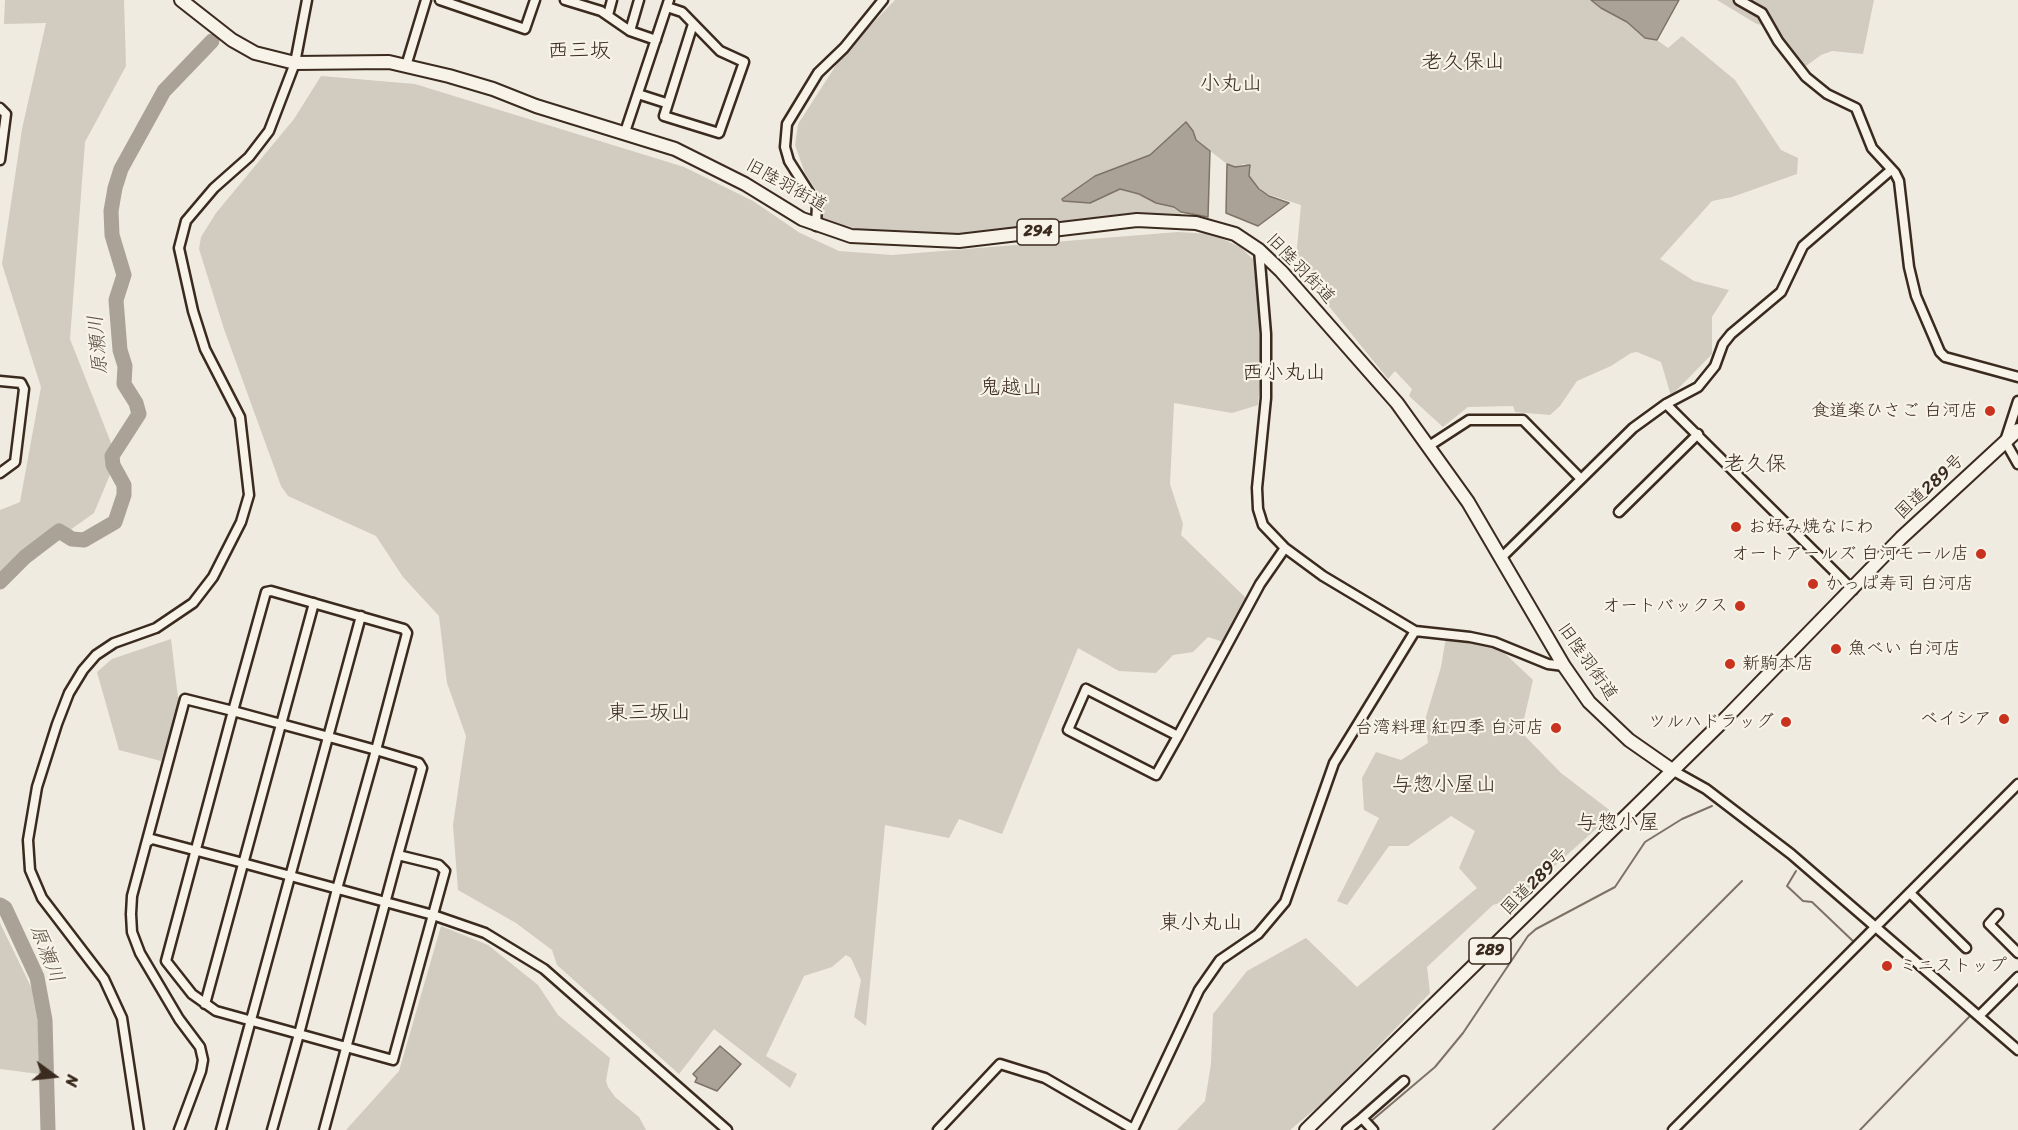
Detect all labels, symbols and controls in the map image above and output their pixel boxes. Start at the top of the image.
district label: 西三坂 [548,39,610,65]
district label: 老久保山 [1421,50,1505,76]
district label: 小丸山 [1200,72,1262,98]
street label: 旧陸羽街道 [741,155,831,217]
road number: 294 [1017,219,1059,245]
street label: 旧陸羽街道 [1261,229,1339,309]
water label: 原瀬川 [84,314,114,376]
district label: 西小丸山 [1242,361,1326,387]
district label: 鬼越山 [980,376,1042,402]
place label: 食道楽ひさご 白河店 [1811,400,1978,422]
marker: 食道楽ひさご 白河店 [1983,404,1997,418]
street label: 国道289号 [1891,450,1969,524]
district label: 老久保 [1724,452,1786,478]
place label: お好み焼なにわ [1748,516,1874,538]
marker: お好み焼なにわ [1729,520,1743,534]
place label: オートアールズ 白河モール店 [1731,543,1969,565]
marker: オートアールズ 白河モール店 [1974,547,1988,561]
place label: かっぱ寿司 白河店 [1825,573,1974,595]
marker: かっぱ寿司 白河店 [1806,577,1820,591]
place label: オートバックス [1602,595,1728,617]
marker: オートバックス [1733,599,1747,613]
street label: 旧陸羽街道 [1552,619,1622,705]
place label: 魚べい 白河店 [1848,638,1961,660]
marker: 魚べい 白河店 [1829,642,1843,656]
place label: 新駒本店 [1742,653,1814,675]
marker: 新駒本店 [1723,657,1737,671]
district label: 東三坂山 [607,701,691,727]
place label: ベイシア [1920,708,1992,730]
place label: ツルハドラッグ [1648,711,1774,733]
marker: ベイシア [1997,712,2011,726]
marker: ツルハドラッグ [1779,715,1793,729]
place label: 台湾料理 紅四季 白河店 [1355,717,1544,739]
marker: 台湾料理 紅四季 白河店 [1549,721,1563,735]
district label: 与惣小屋山 [1392,773,1496,799]
district label: 与惣小屋 [1576,811,1660,837]
street label: 国道289号 [1497,844,1573,920]
district label: 東小丸山 [1159,911,1243,937]
water label: 原瀬川 [24,922,68,986]
road number: 289 [1469,938,1511,964]
place label: ミニストップ [1899,955,2007,977]
marker: ミニストップ [1880,959,1894,973]
north arrow [24,1046,84,1106]
text: N [56,1072,87,1090]

